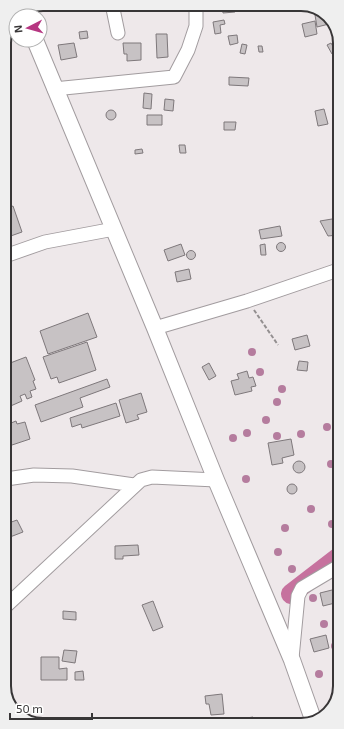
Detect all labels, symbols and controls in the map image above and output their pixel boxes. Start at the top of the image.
north arrow [8,8,48,48]
text: N [11,24,24,34]
scale bar [10,695,92,721]
text: 50 m [16,701,43,715]

